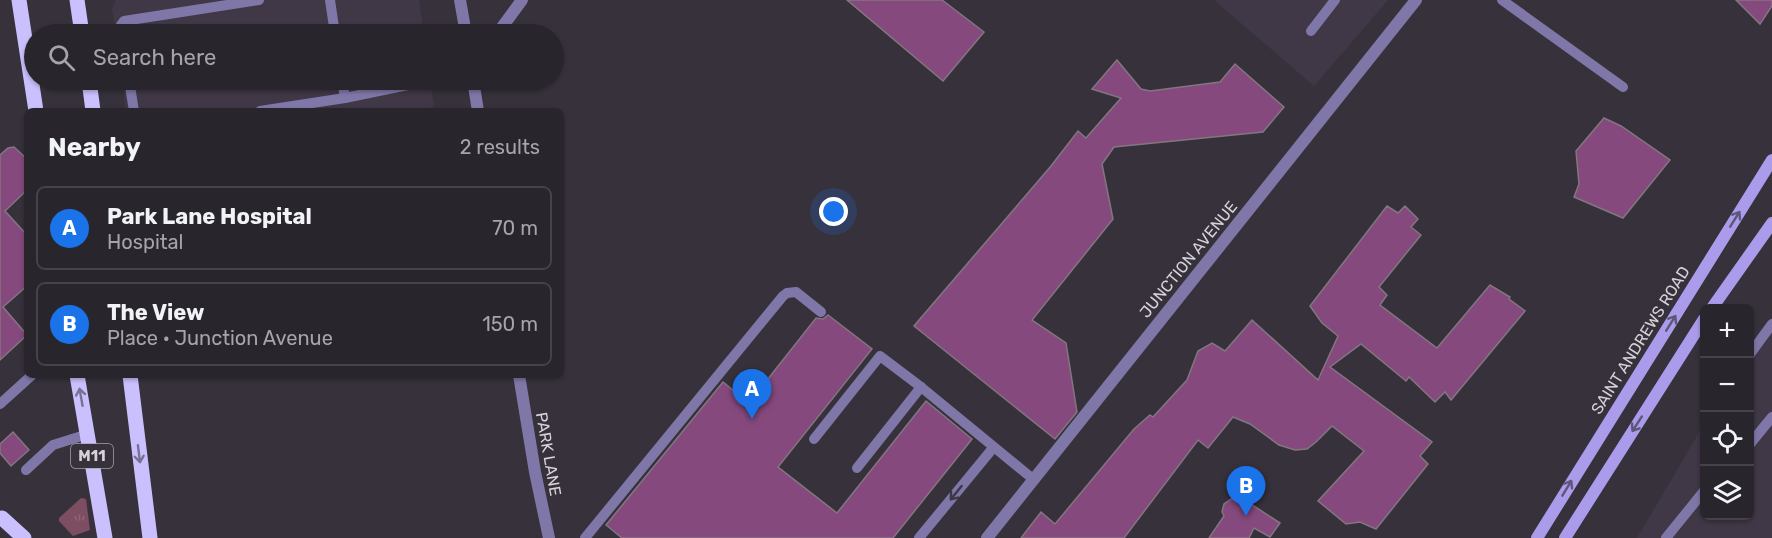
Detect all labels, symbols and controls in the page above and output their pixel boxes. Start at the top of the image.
search box [24,24,564,90]
icon: search [45,41,78,74]
text: Search here [93,44,216,71]
text: Nearby [48,132,141,163]
text: 2 results [460,135,540,159]
your location [819,197,848,226]
street label: JUNCTION AVENUE [1136,197,1241,321]
text: Park Lane Hospital [107,203,312,230]
one-way arrow [1729,211,1741,228]
text: A [62,216,77,240]
text: 70 m [492,216,538,240]
text: Hospital [107,230,183,254]
street label: SAINT ANDREWS ROAD [1587,263,1694,418]
text: The View [107,299,204,326]
map controls [1700,304,1754,520]
button: + [1700,304,1754,358]
text: B [62,312,77,336]
text: 150 m [482,312,538,336]
one-way arrow [1664,314,1677,331]
text: Place · Junction Avenue [107,326,333,350]
button: − [1700,358,1754,412]
pin: A [732,370,771,419]
one-way arrow [76,388,87,408]
street label: PARK LANE [532,411,565,497]
button: locate [1700,412,1754,466]
one-way arrow [1630,415,1643,432]
road number: M11 [71,444,113,468]
one-way arrow [134,444,145,463]
pin: B [1226,466,1266,516]
button: layers [1700,466,1754,520]
one-way arrow [1562,480,1574,497]
one-way arrow [950,485,963,501]

